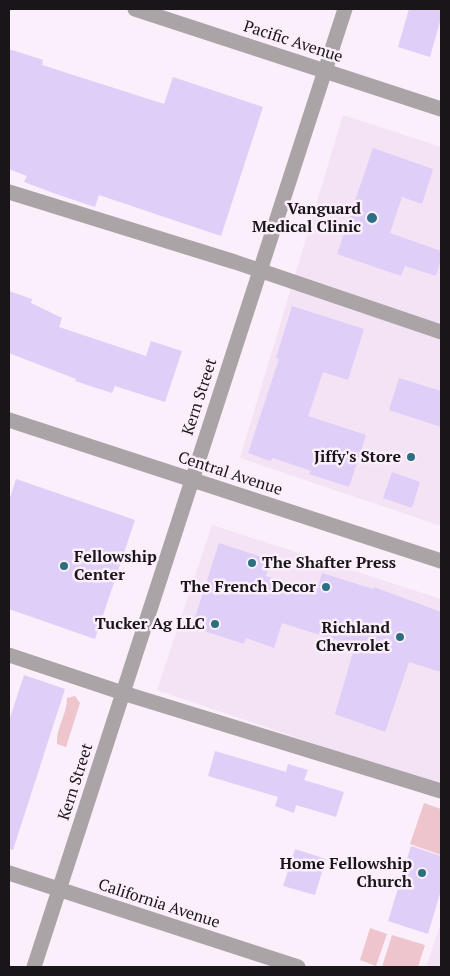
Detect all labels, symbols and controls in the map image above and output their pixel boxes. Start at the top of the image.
street label: Pacific Avenue [241,17,345,67]
place label: Vanguard Medical Clinic [252,199,361,237]
marker: Vanguard Medical Clinic [365,211,379,225]
street label: Kern Street [179,356,221,438]
place label: Jiffy's Store [314,447,401,467]
street label: Central Avenue [175,448,285,500]
marker: Jiffy's Store [405,451,417,463]
place label: Fellowship Center [74,547,157,585]
place label: The Shafter Press [262,553,396,573]
marker: The Shafter Press [246,557,258,569]
marker: Fellowship Center [58,560,70,572]
place label: The French Decor [181,577,316,597]
marker: The French Decor [320,581,332,593]
place label: Tucker Ag LLC [95,614,205,634]
marker: Tucker Ag LLC [209,618,221,630]
place label: Richland Chevrolet [316,618,390,656]
marker: Richland Chevrolet [394,631,406,643]
street label: Kern Street [55,741,97,823]
place label: Home Fellowship Church [280,854,412,892]
marker: Home Fellowship Church [416,867,428,879]
street label: California Avenue [96,875,222,933]

